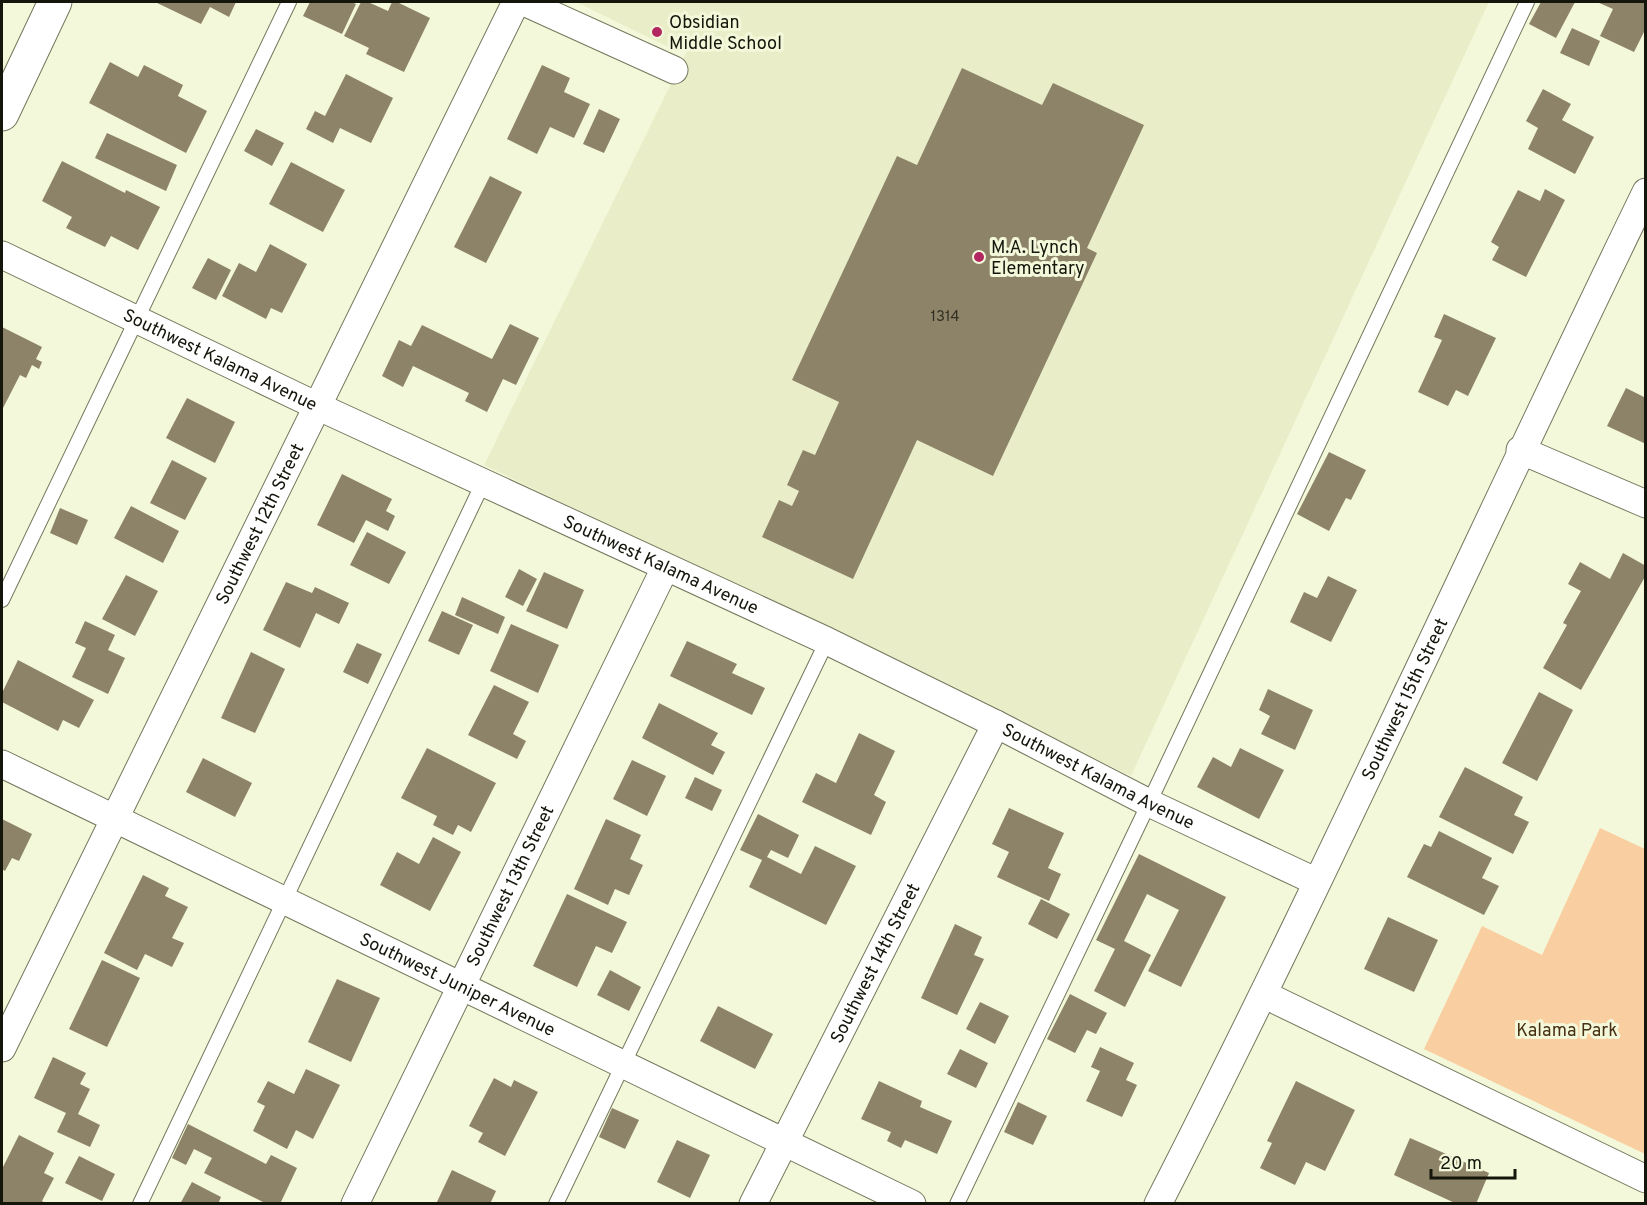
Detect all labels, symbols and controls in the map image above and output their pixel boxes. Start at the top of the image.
place label: Obsidian Middle School [669,12,782,56]
marker: Obsidian Middle School [650,25,664,39]
place label: M.A. Lynch Elementary [991,237,1085,281]
marker: M.A. Lynch Elementary [972,250,986,264]
street label: Southwest Kalama Avenue [119,305,320,417]
house number: 1314 [930,308,960,327]
street label: Southwest 12th Street [212,440,310,609]
street label: Southwest Kalama Avenue [559,511,762,621]
street label: Southwest 15th Street [1358,615,1454,785]
street label: Southwest Kalama Avenue [998,719,1198,836]
street label: Southwest 13th Street [462,802,560,971]
street label: Southwest 14th Street [826,880,926,1048]
street label: Southwest Juniper Avenue [355,929,558,1043]
park label: Kalama Park [1516,1020,1618,1043]
scale bar [1431,1142,1515,1180]
text: 20 m [1440,1153,1482,1176]

